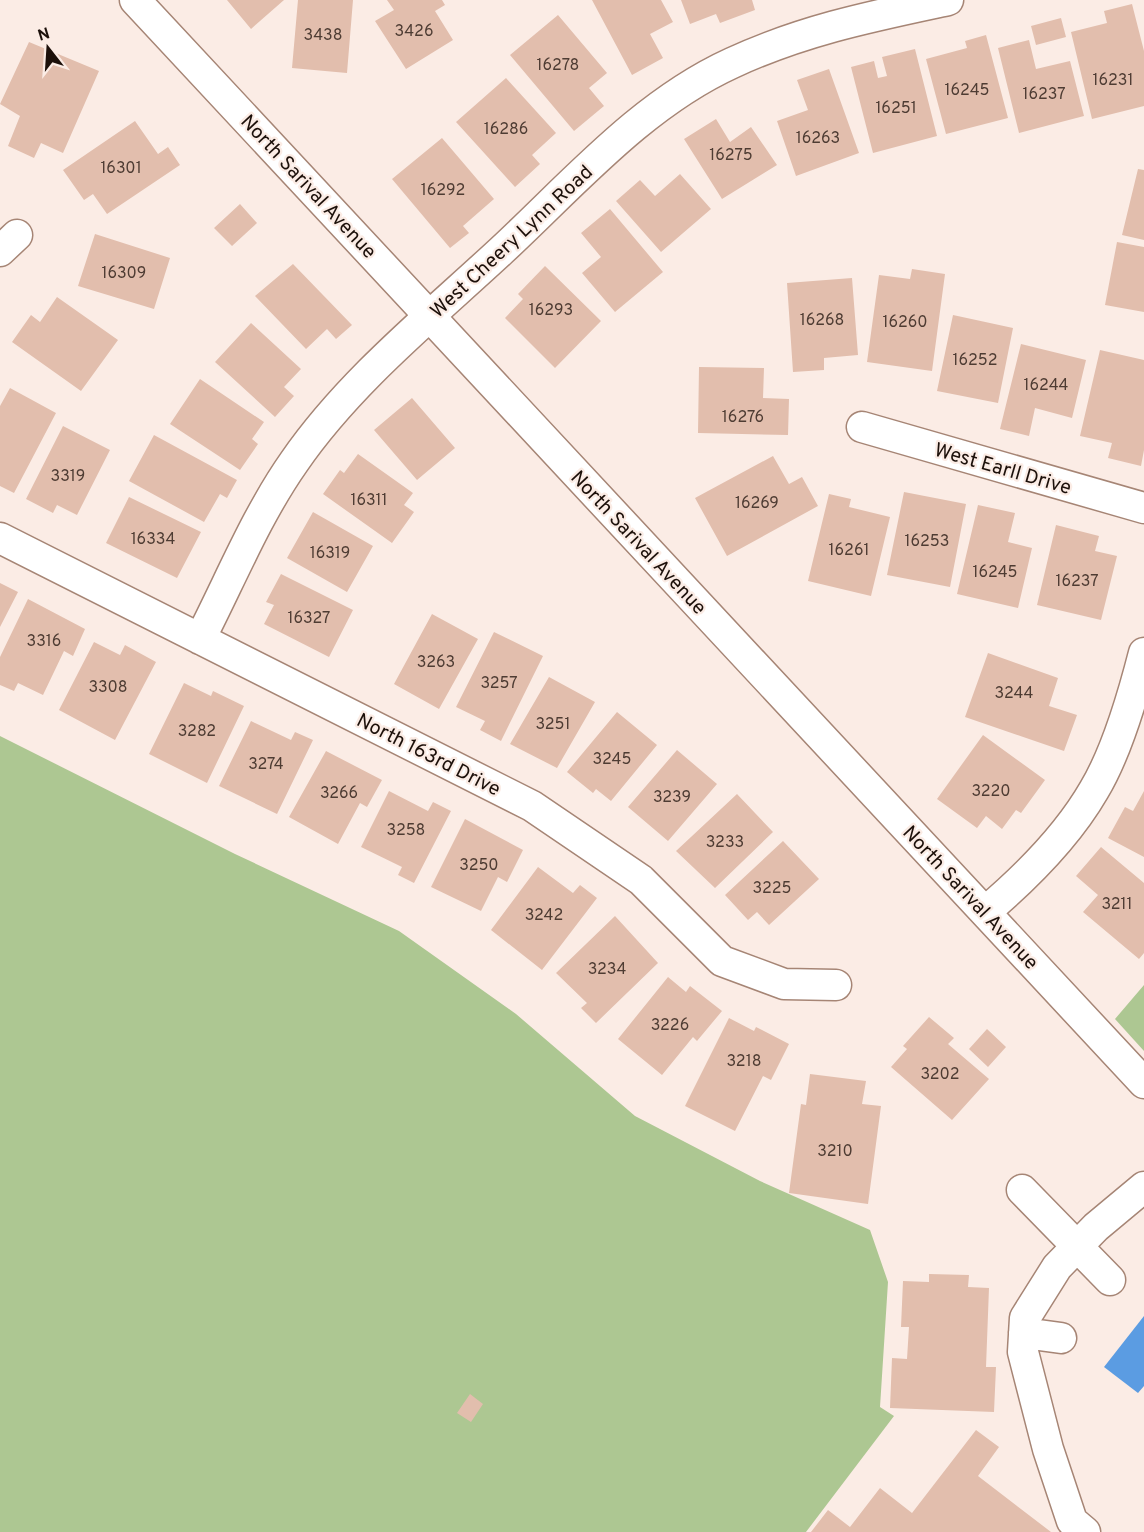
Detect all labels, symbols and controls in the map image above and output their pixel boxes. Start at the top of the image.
north arrow [18,18,78,78]
house number: 3426 [395,22,433,42]
text: N [36,24,53,47]
house number: 3438 [304,26,342,46]
house number: 16278 [537,56,579,76]
house number: 16231 [1093,71,1133,91]
house number: 16245 [944,81,990,101]
house number: 16237 [1022,85,1066,105]
house number: 16251 [875,99,917,119]
street label: North Sarival Avenue [234,110,381,265]
house number: 16286 [484,120,528,140]
house number: 16263 [796,129,840,149]
house number: 16275 [709,146,753,166]
house number: 16301 [100,159,142,179]
street label: West Cheery Lynn Road [426,160,599,325]
house number: 16292 [421,181,465,201]
house number: 16309 [102,264,146,284]
house number: 16293 [529,301,573,321]
house number: 16268 [800,311,844,331]
house number: 16260 [882,313,928,333]
house number: 16252 [953,351,997,371]
house number: 16244 [1023,376,1069,396]
house number: 16276 [722,408,764,428]
street label: West Earll Drive [931,438,1074,502]
street label: North Sarival Avenue [564,466,711,621]
house number: 3319 [51,467,85,487]
house number: 16311 [350,491,388,511]
house number: 16269 [735,494,779,514]
house number: 16334 [131,530,175,550]
house number: 16253 [905,532,949,552]
house number: 16261 [829,541,869,561]
house number: 16319 [310,544,350,564]
house number: 16245 [972,563,1018,583]
house number: 16237 [1055,572,1099,592]
house number: 16327 [288,609,330,629]
house number: 3316 [27,632,61,652]
house number: 3263 [417,653,455,673]
house number: 3257 [480,674,518,694]
house number: 3308 [88,678,128,698]
house number: 3244 [995,684,1033,704]
street label: North 163rd Drive [352,708,505,803]
house number: 3251 [535,715,571,735]
house number: 3282 [178,722,216,742]
house number: 3245 [593,750,631,770]
house number: 3274 [248,755,284,775]
house number: 3220 [971,782,1011,802]
house number: 3266 [320,784,358,804]
house number: 3239 [653,788,691,808]
house number: 3258 [387,821,425,841]
street label: North Sarival Avenue [896,821,1043,976]
house number: 3233 [706,833,744,853]
house number: 3250 [459,856,499,876]
house number: 3225 [753,879,791,899]
house number: 3211 [1101,895,1133,915]
house number: 3242 [525,906,563,926]
house number: 3234 [588,960,626,980]
house number: 3226 [651,1016,689,1036]
house number: 3218 [727,1052,761,1072]
house number: 3202 [920,1065,960,1085]
house number: 3210 [817,1142,853,1162]

